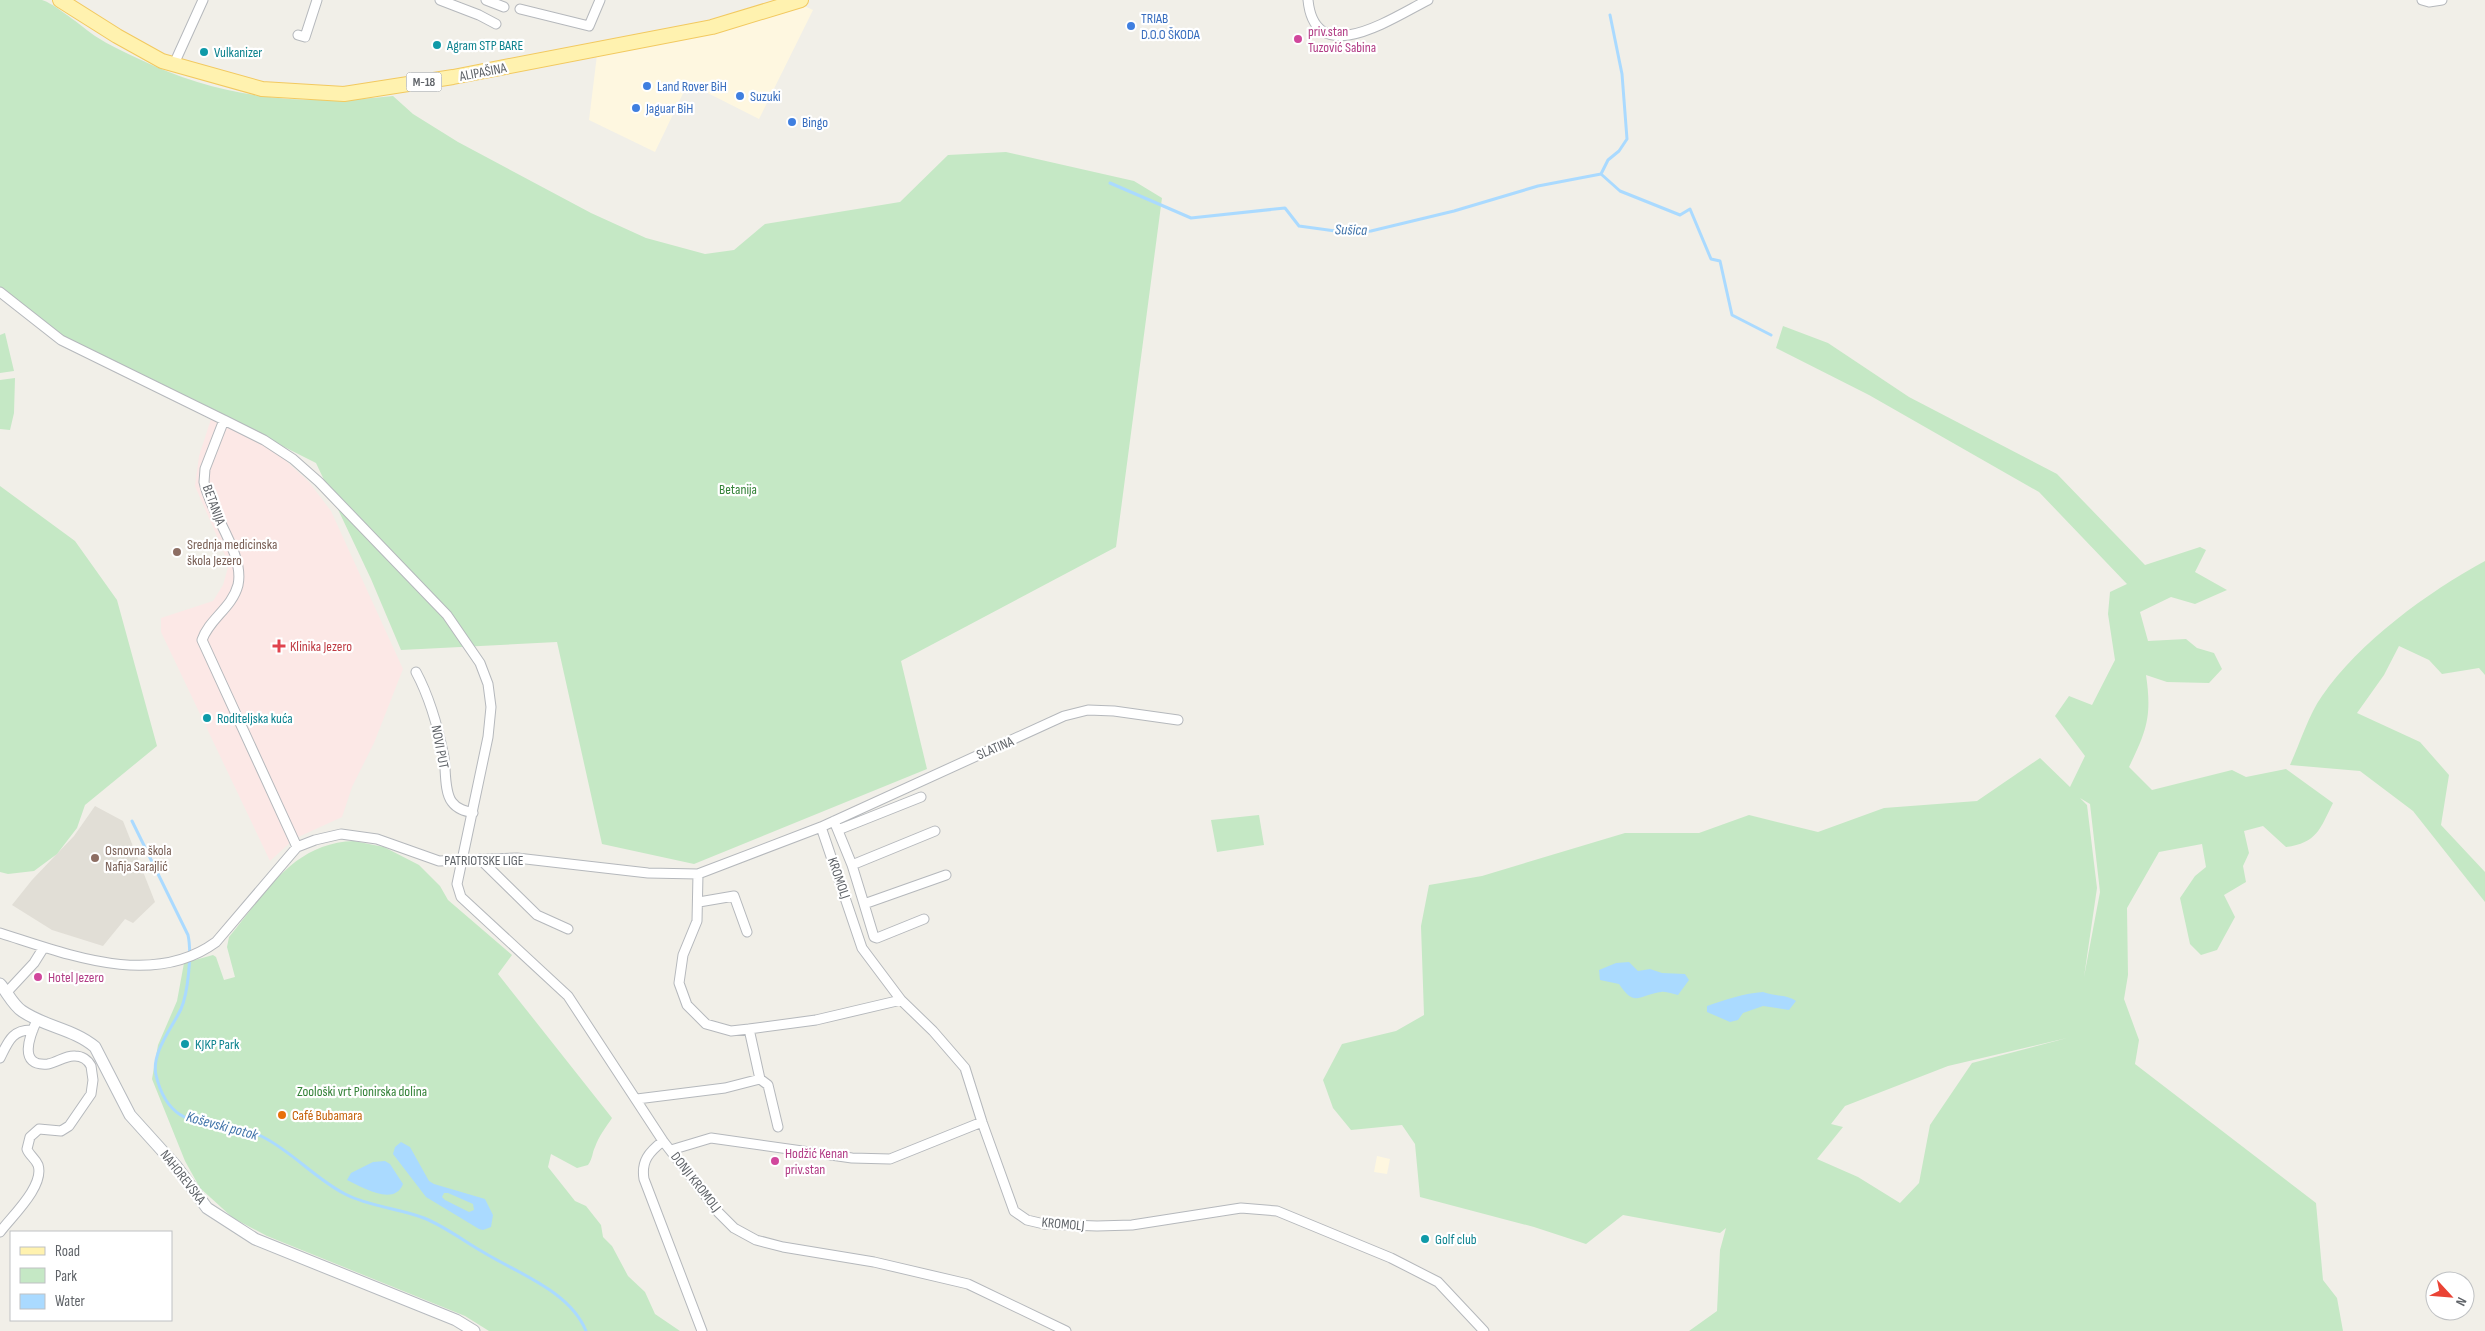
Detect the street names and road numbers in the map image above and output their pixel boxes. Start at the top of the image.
street label: ALIPAŠINA [457,59,509,85]
road number: M-18 [406,72,442,91]
street label: BETANIJA [199,482,230,529]
street label: NOVI PUT [427,724,453,770]
street label: SLATINA [974,732,1017,763]
street label: PATRIOTSKE LIGE [444,852,524,869]
street label: KROMOLJ [824,855,854,901]
street label: NAHOREVSKA [157,1147,210,1208]
street label: DONJI KROMOLJ [667,1148,725,1216]
street label: KROMOLJ [1041,1214,1085,1234]

